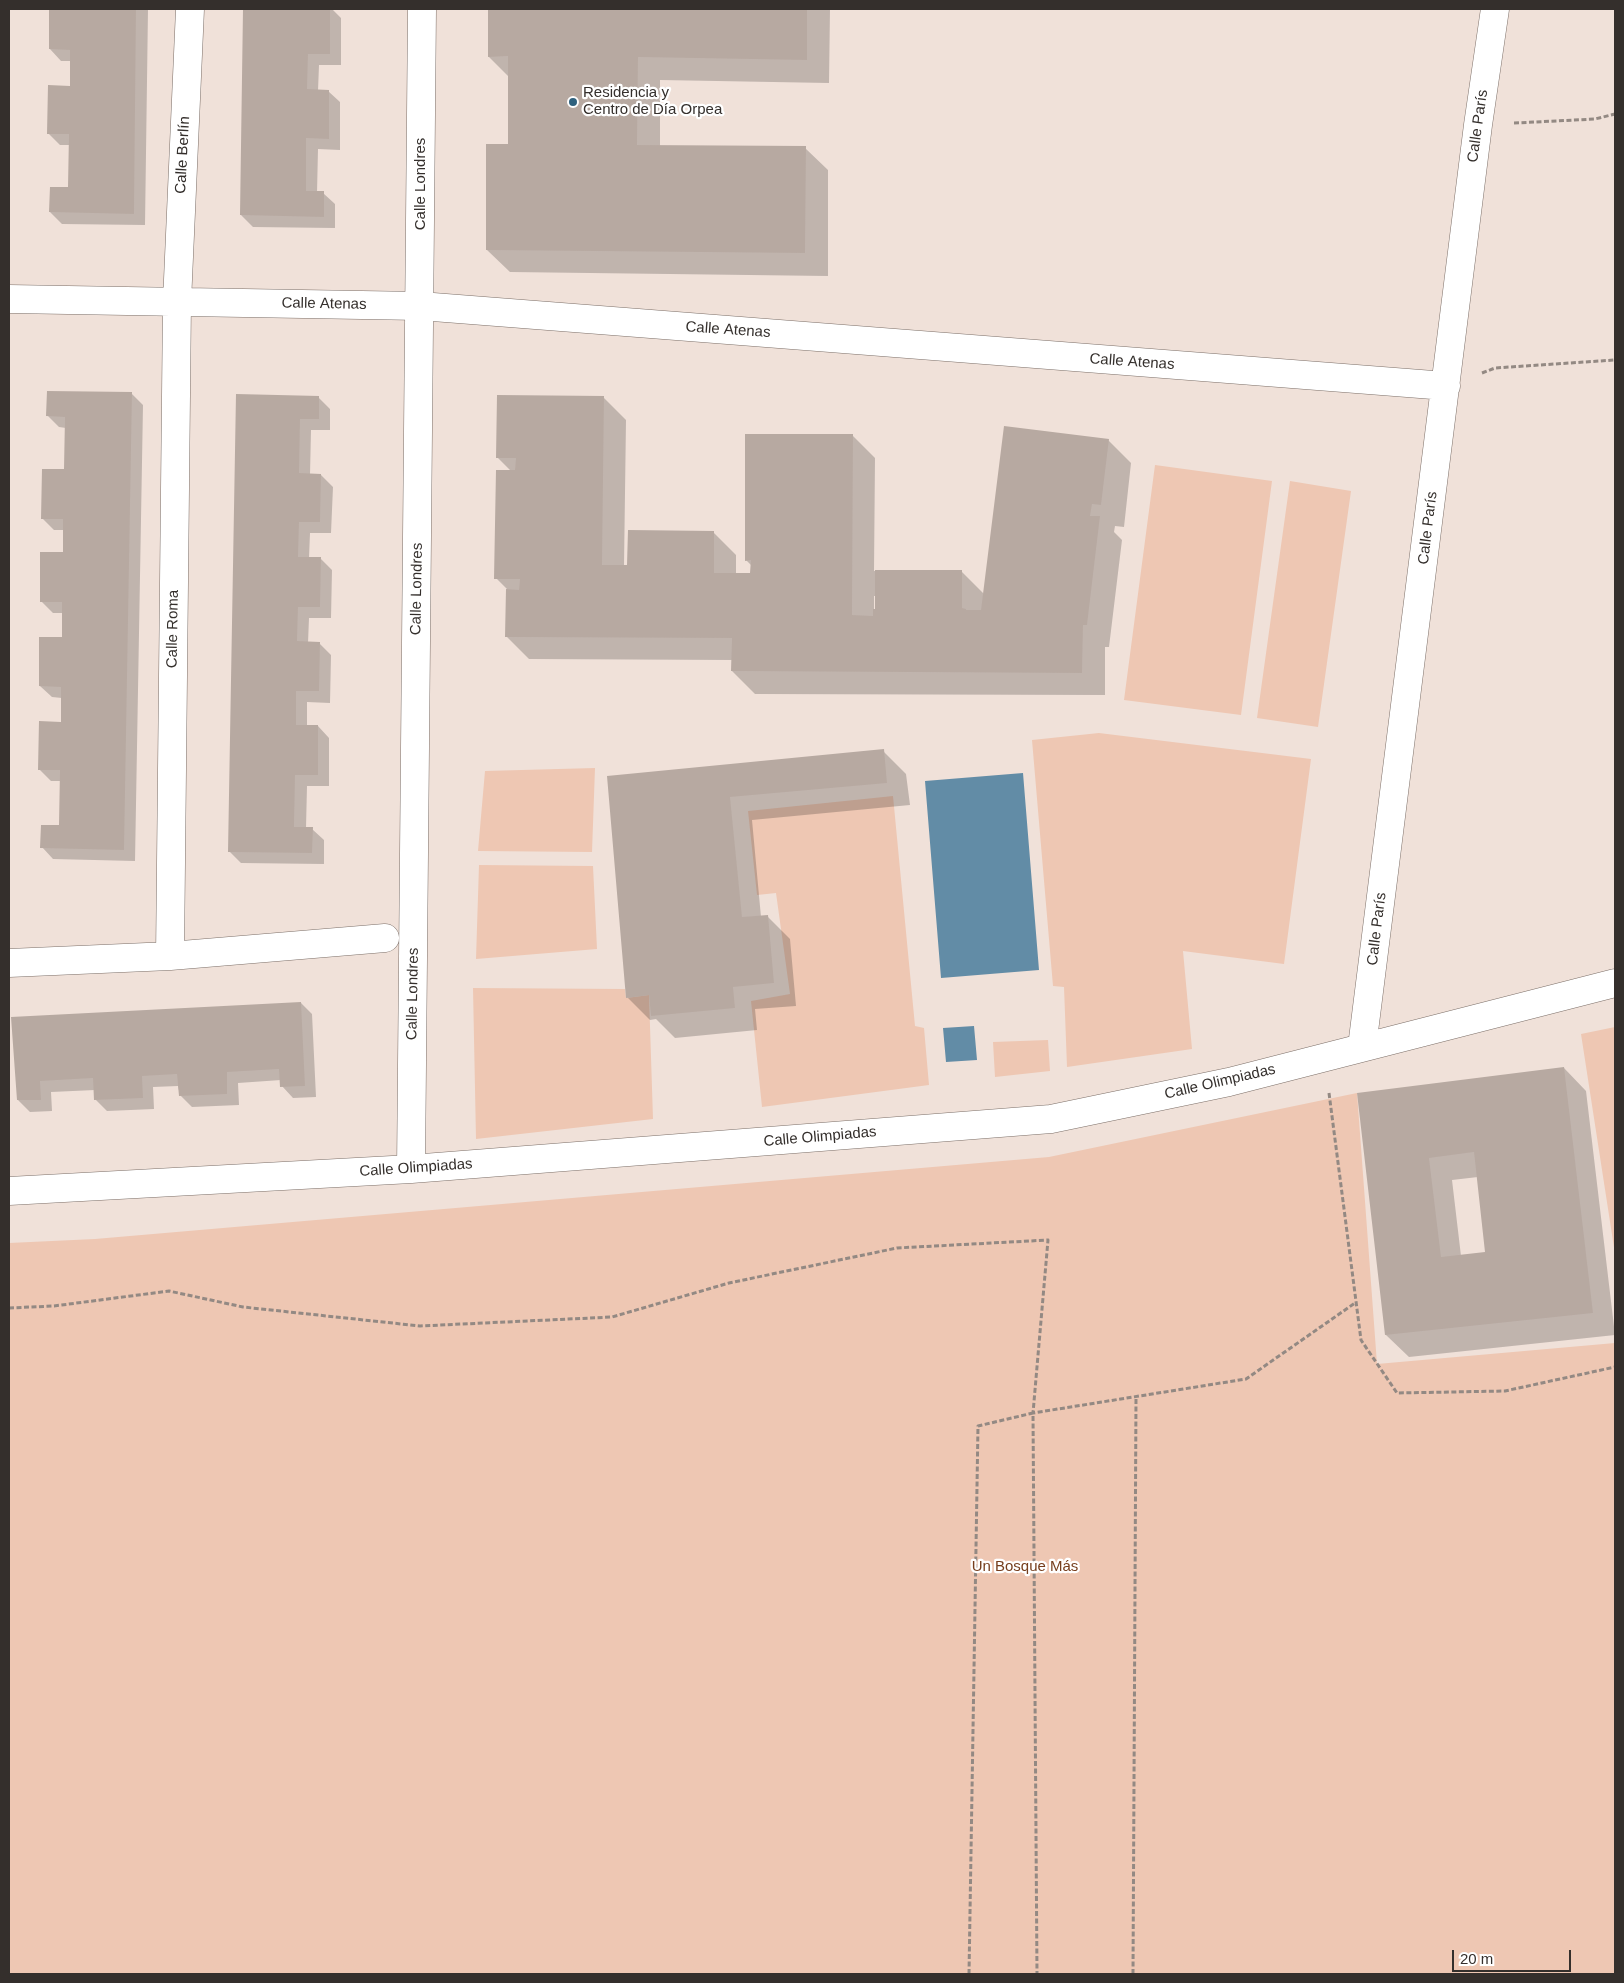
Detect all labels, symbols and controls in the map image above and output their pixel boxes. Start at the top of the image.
place label: Residencia y Centro de Día Orpea [583,84,722,119]
street label: Calle París [1464,88,1492,164]
marker: Residencia y Centro de Día Orpea [567,96,579,108]
street label: Calle Berlín [172,116,194,194]
street label: Calle Londres [412,138,430,230]
street label: Calle Atenas [281,294,367,314]
street label: Calle Atenas [685,318,771,342]
street label: Calle Atenas [1089,350,1175,374]
street label: Calle París [1415,490,1441,566]
street label: Calle Londres [407,543,427,635]
street label: Calle Roma [163,590,183,668]
street label: Calle París [1364,891,1390,967]
street label: Calle Londres [403,948,423,1040]
street label: Calle Olimpiadas [1163,1060,1277,1104]
street label: Calle Olimpiadas [763,1123,877,1151]
street label: Calle Olimpiadas [359,1155,473,1181]
park label: Un Bosque Más [972,1558,1078,1576]
scale bar [1454,1940,1573,1972]
text: 20 m [1460,1950,1493,1967]

